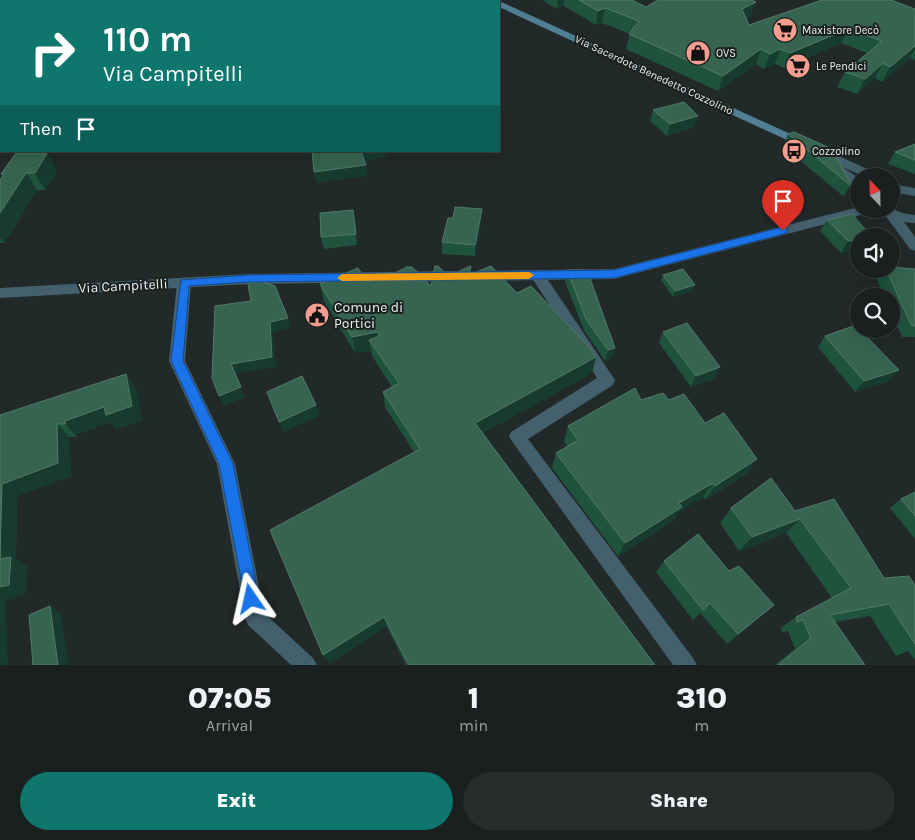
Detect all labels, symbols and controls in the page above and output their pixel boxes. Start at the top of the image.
supermarket icon: Maxistore Decò [772,17,798,43]
text: 110 m [103,19,192,60]
icon: right [20,20,85,85]
place label: Maxistore Decò [802,24,879,37]
street label: Via Sacerdote Benedetto Cozzolino [573,33,735,117]
shop icon: OVS [685,40,711,66]
place label: OVS [716,47,736,60]
supermarket icon: Le Pendici [785,53,811,79]
place label: Le Pendici [816,60,867,73]
text: Via Campitelli [103,61,243,87]
icon: arrive [72,115,100,143]
text: Then [20,118,62,140]
bus stop icon: Cozzolino [781,138,807,164]
place label: Cozzolino [812,145,860,158]
north arrow [850,168,900,218]
map controls [850,168,900,338]
pin [762,180,804,231]
icon: arrive [769,187,797,215]
button: sound [850,228,900,278]
street label: Via Campitelli [78,275,168,297]
button: search [850,288,900,338]
place label: Comune di Portici [334,299,403,332]
public building icon: Comune di Portici [304,302,330,328]
position arrow [224,572,276,624]
text: 07:05 [188,680,271,716]
text: 1 [468,680,479,716]
text: 310 [676,680,727,716]
text: Arrival [206,716,253,735]
text: min [459,716,488,735]
text: m [694,716,709,735]
button: Exit [20,772,453,830]
button: Share [463,772,895,830]

